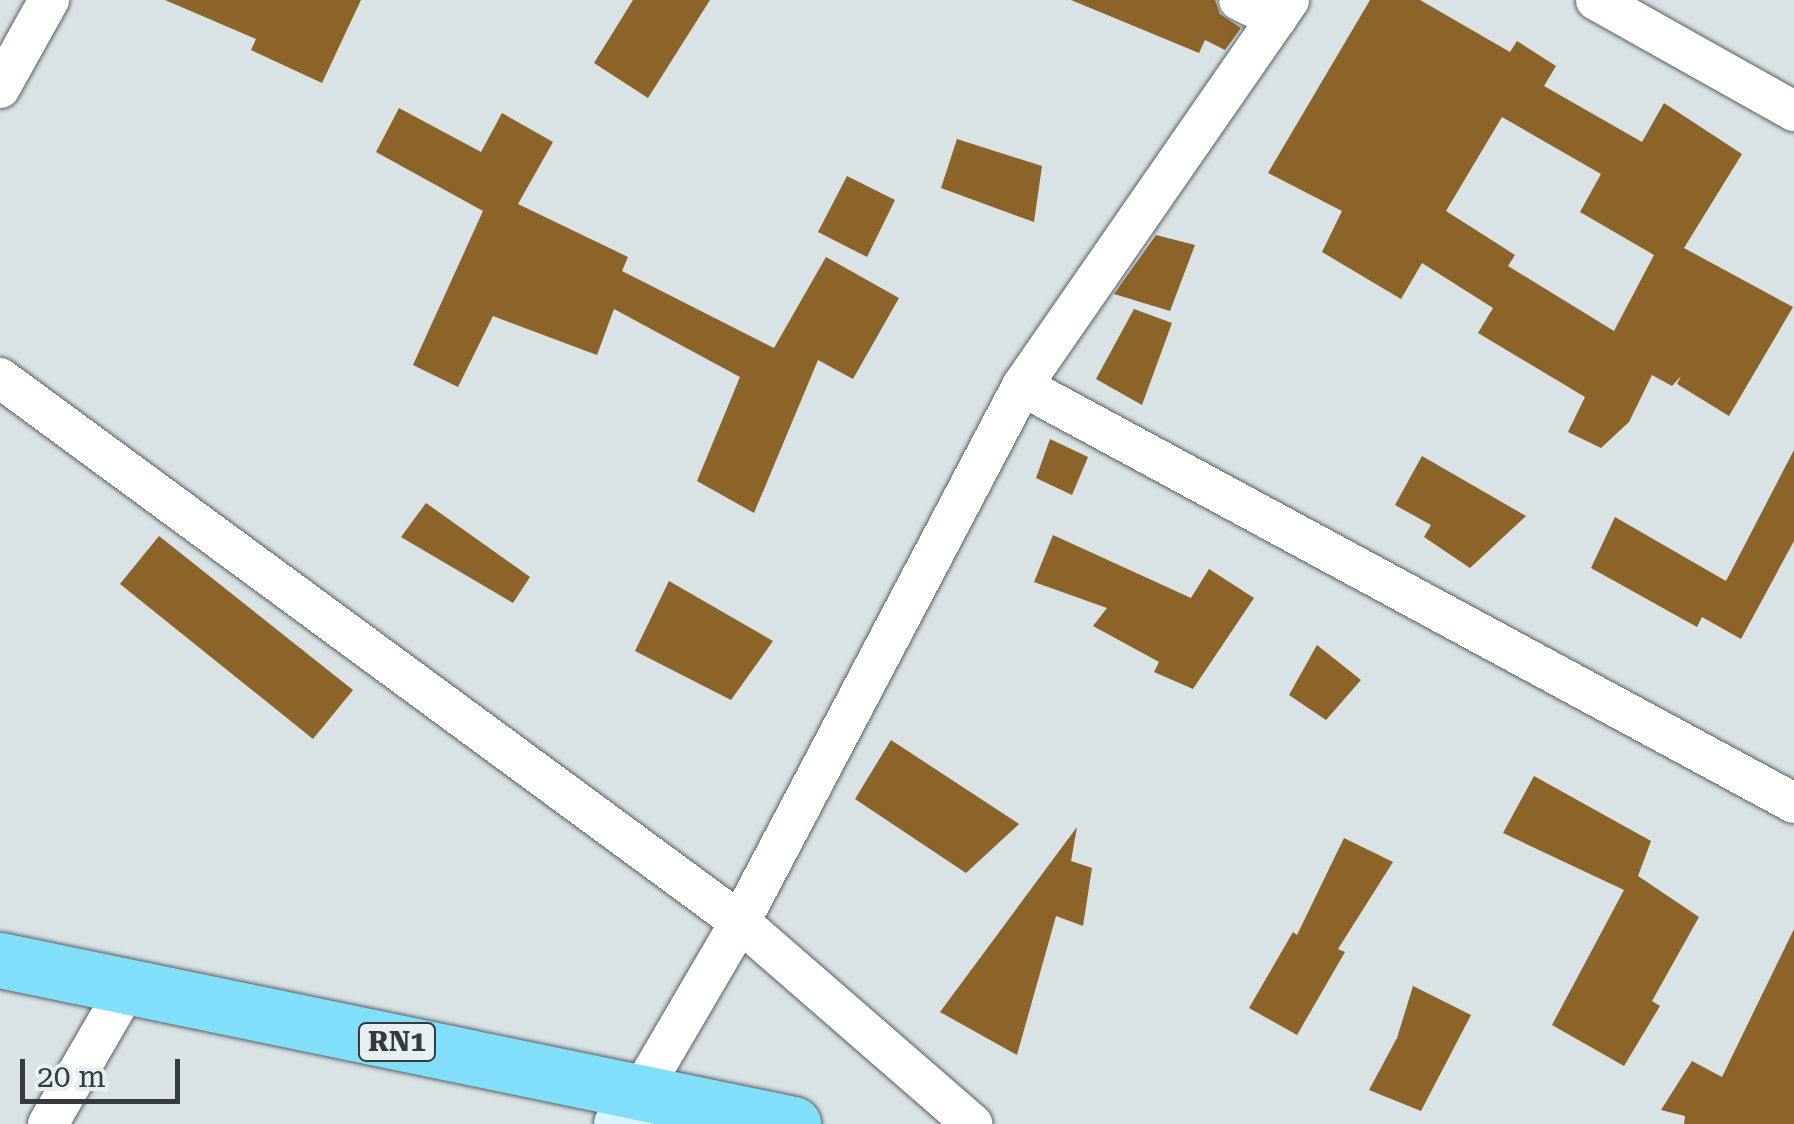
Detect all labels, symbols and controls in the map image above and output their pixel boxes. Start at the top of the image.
road number: RN1 [357,1019,437,1065]
scale bar [25,1039,185,1101]
text: 20 m [37,1059,106,1094]

